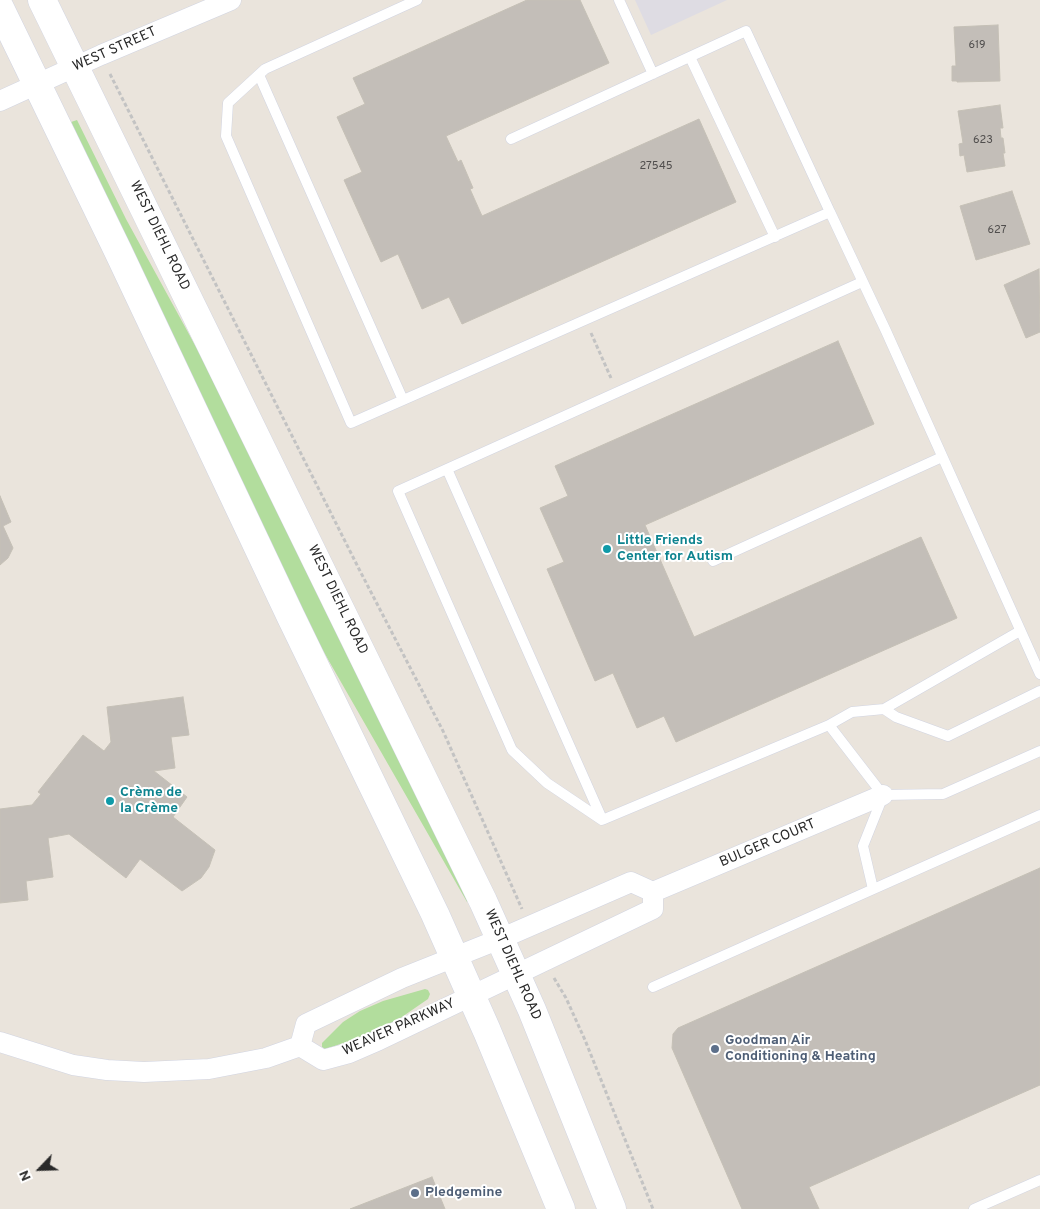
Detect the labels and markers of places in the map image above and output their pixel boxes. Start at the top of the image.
place label: Little Friends Center for Autism [617,533,733,566]
marker: Little Friends Center for Autism [601,543,613,555]
place label: Crème de la Crème [120,785,182,818]
marker: Crème de la Crème [104,795,116,807]
place label: Goodman Air Conditioning & Heating [725,1033,876,1066]
marker: Goodman Air Conditioning & Heating [709,1043,721,1055]
place label: Pledgemine [425,1185,502,1201]
marker: Pledgemine [409,1187,421,1199]

